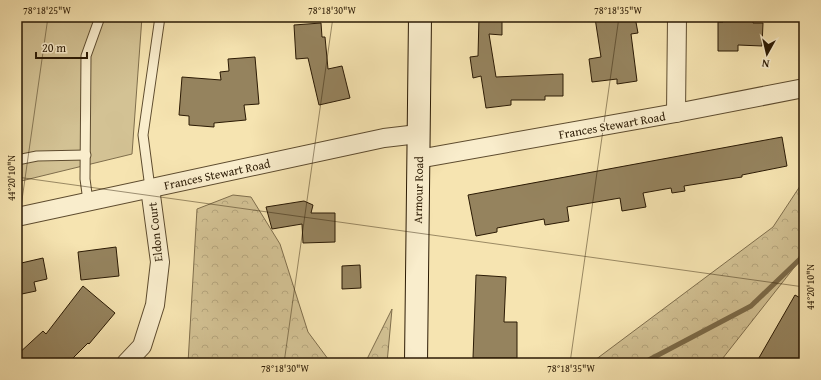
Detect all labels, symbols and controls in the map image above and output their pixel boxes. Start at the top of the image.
text: 78°18'25"W [23,3,71,18]
text: 78°18'30"W [308,3,356,18]
text: 78°18'35"W [594,3,642,18]
scale bar [36,34,87,60]
north arrow [747,34,787,74]
text: 20 m [42,39,66,56]
text: N [760,55,770,72]
street label: Frances Stewart Road [557,107,667,143]
street label: Frances Stewart Road [162,154,272,194]
text: 44°20'10"N [4,155,19,201]
street label: Armour Road [409,156,427,224]
street label: Eldon Court [143,201,167,263]
text: 44°20'10"N [803,264,818,310]
text: 78°18'30"W [261,361,309,376]
text: 78°18'35"W [547,361,595,376]

